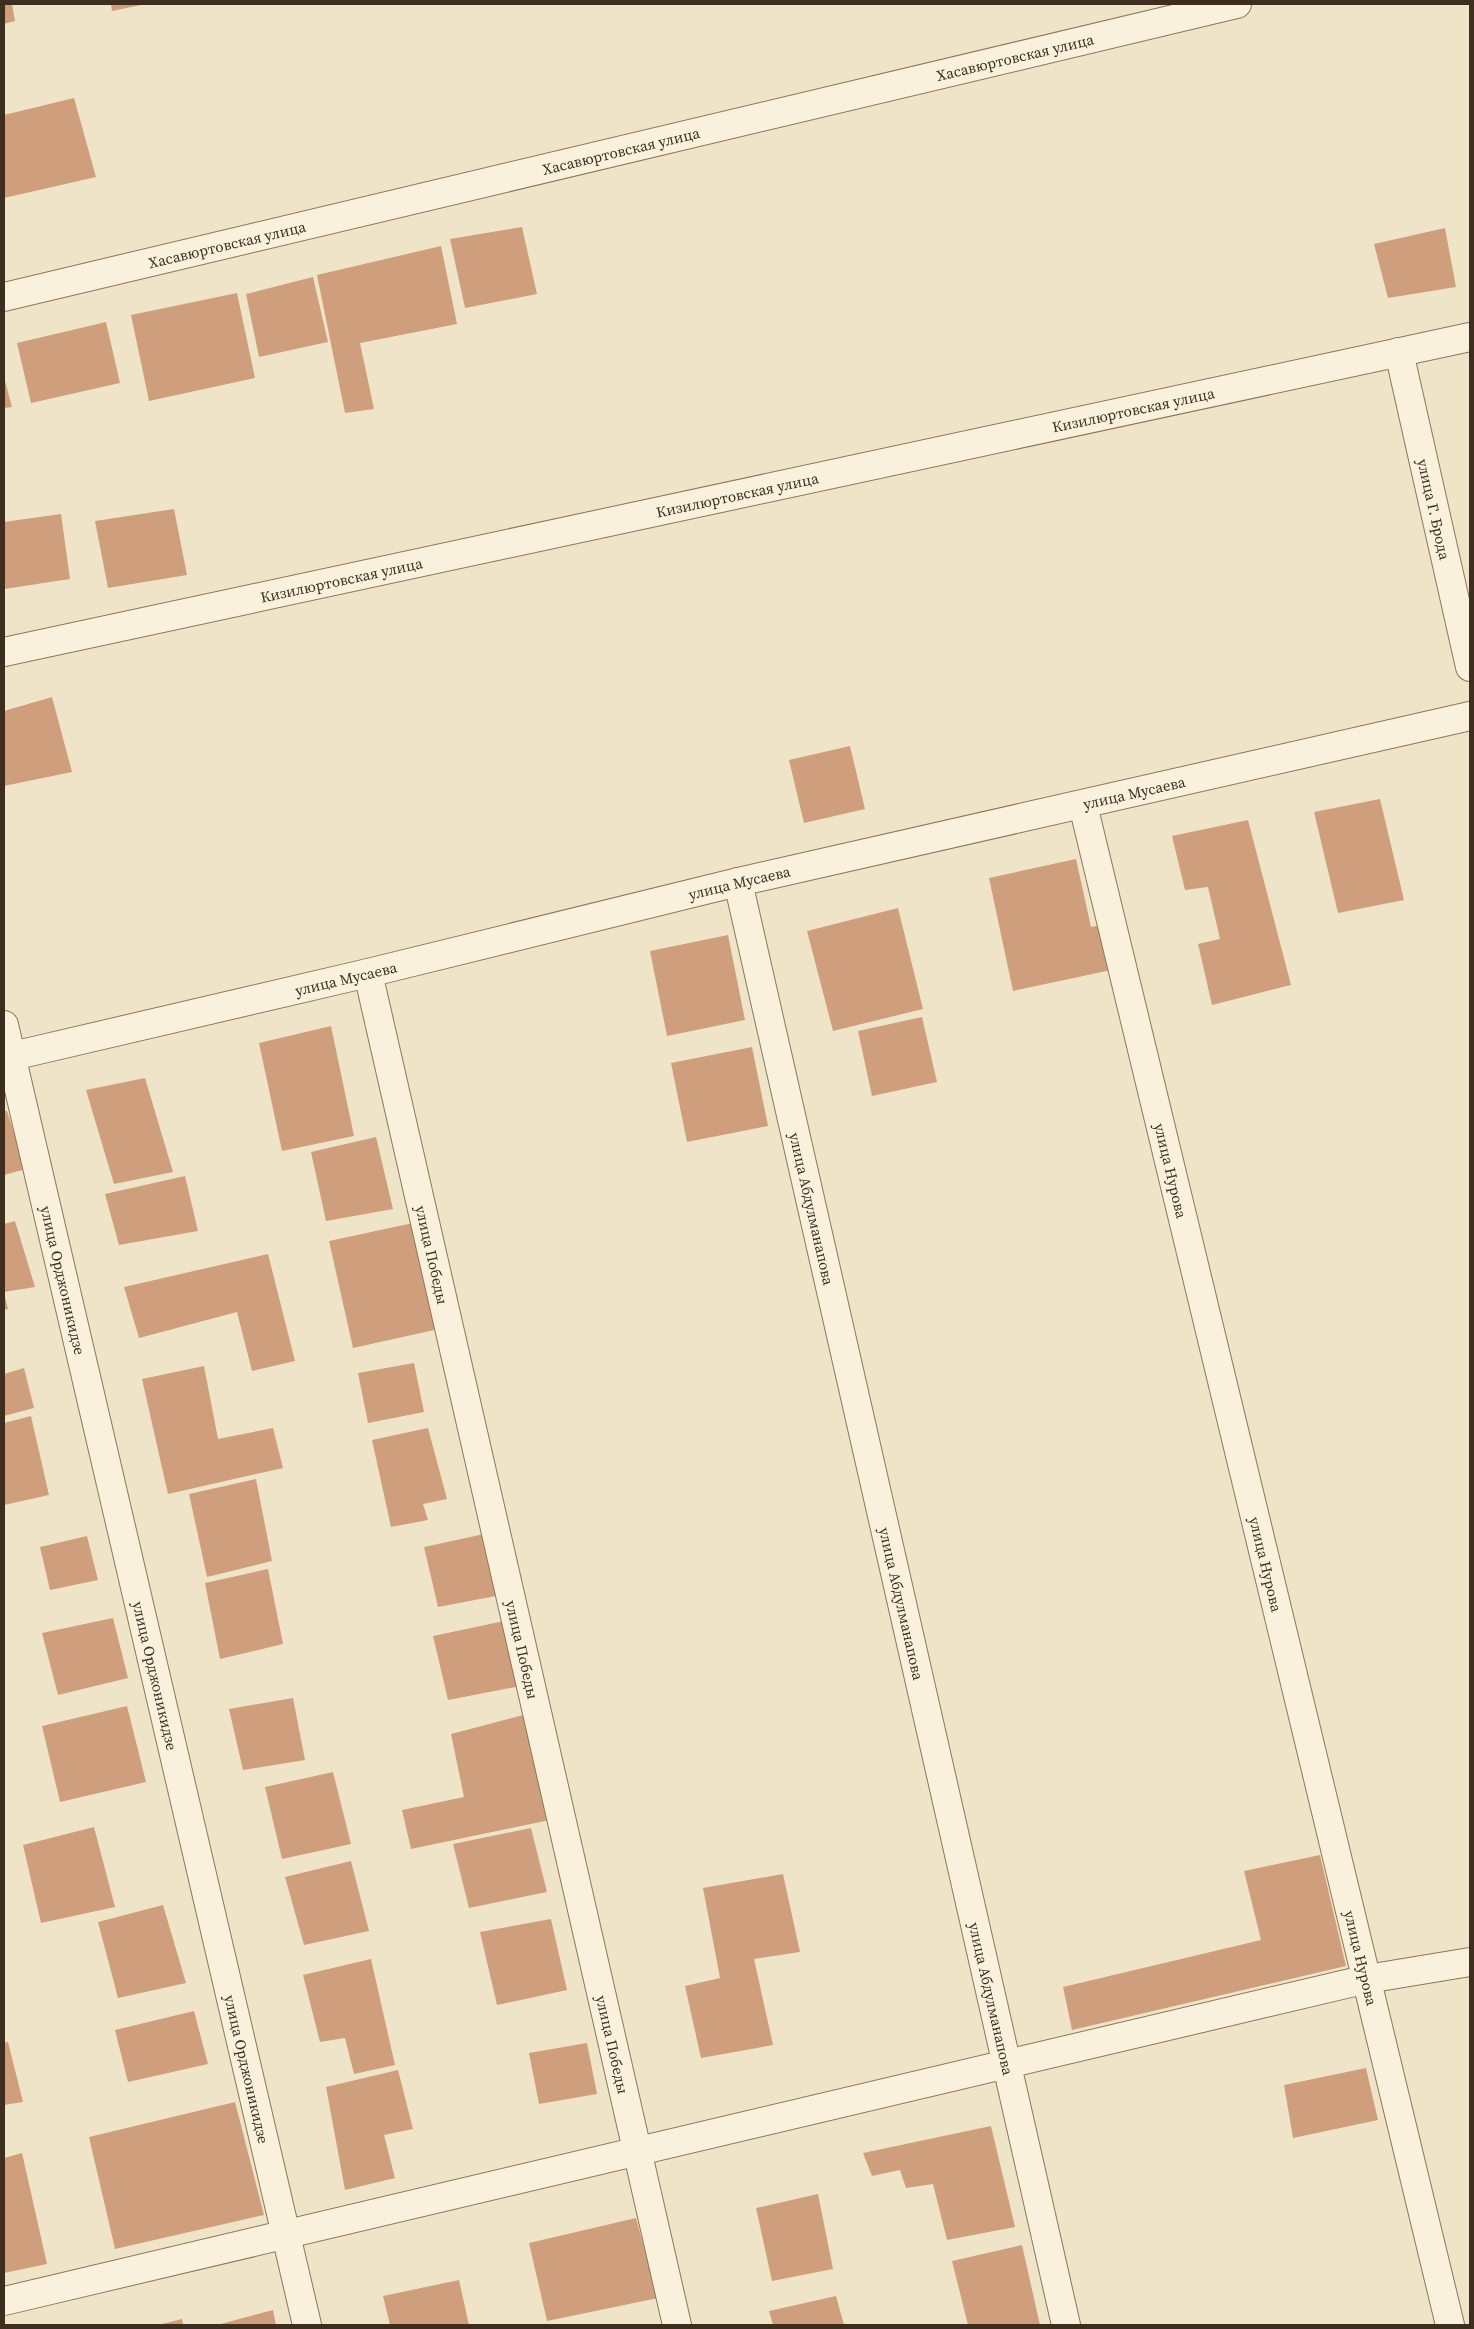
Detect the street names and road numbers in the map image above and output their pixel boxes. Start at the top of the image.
street label: Хасавюртовская улица [934,28,1096,86]
street label: Хасавюртовская улица [540,121,702,179]
street label: Хасавюртовская улица [146,215,308,273]
street label: Кизилюртовская улица [1050,382,1217,437]
street label: улица Г. Брода [1413,457,1456,562]
street label: Кизилюртовская улица [654,467,821,522]
street label: Кизилюртовская улица [258,552,425,607]
street label: улица Мусаева [1081,770,1188,814]
street label: улица Мусаева [686,860,793,904]
street label: улица Мусаева [293,956,399,1000]
street label: улица Нурова [1150,1121,1193,1221]
street label: улица Абдулманапова [785,1130,840,1287]
street label: улица Победы [411,1203,454,1306]
street label: улица Орджоникидзе [36,1204,91,1357]
street label: улица Нурова [1245,1514,1288,1614]
street label: улица Абдулманапова [874,1525,930,1682]
street label: улица Победы [501,1598,544,1701]
street label: улица Орджоникидзе [128,1599,183,1752]
street label: улица Нурова [1340,1908,1383,2008]
street label: улица Абдулманапова [964,1920,1019,2077]
street label: улица Орджоникидзе [220,1992,275,2146]
street label: улица Победы [591,1993,634,2096]

